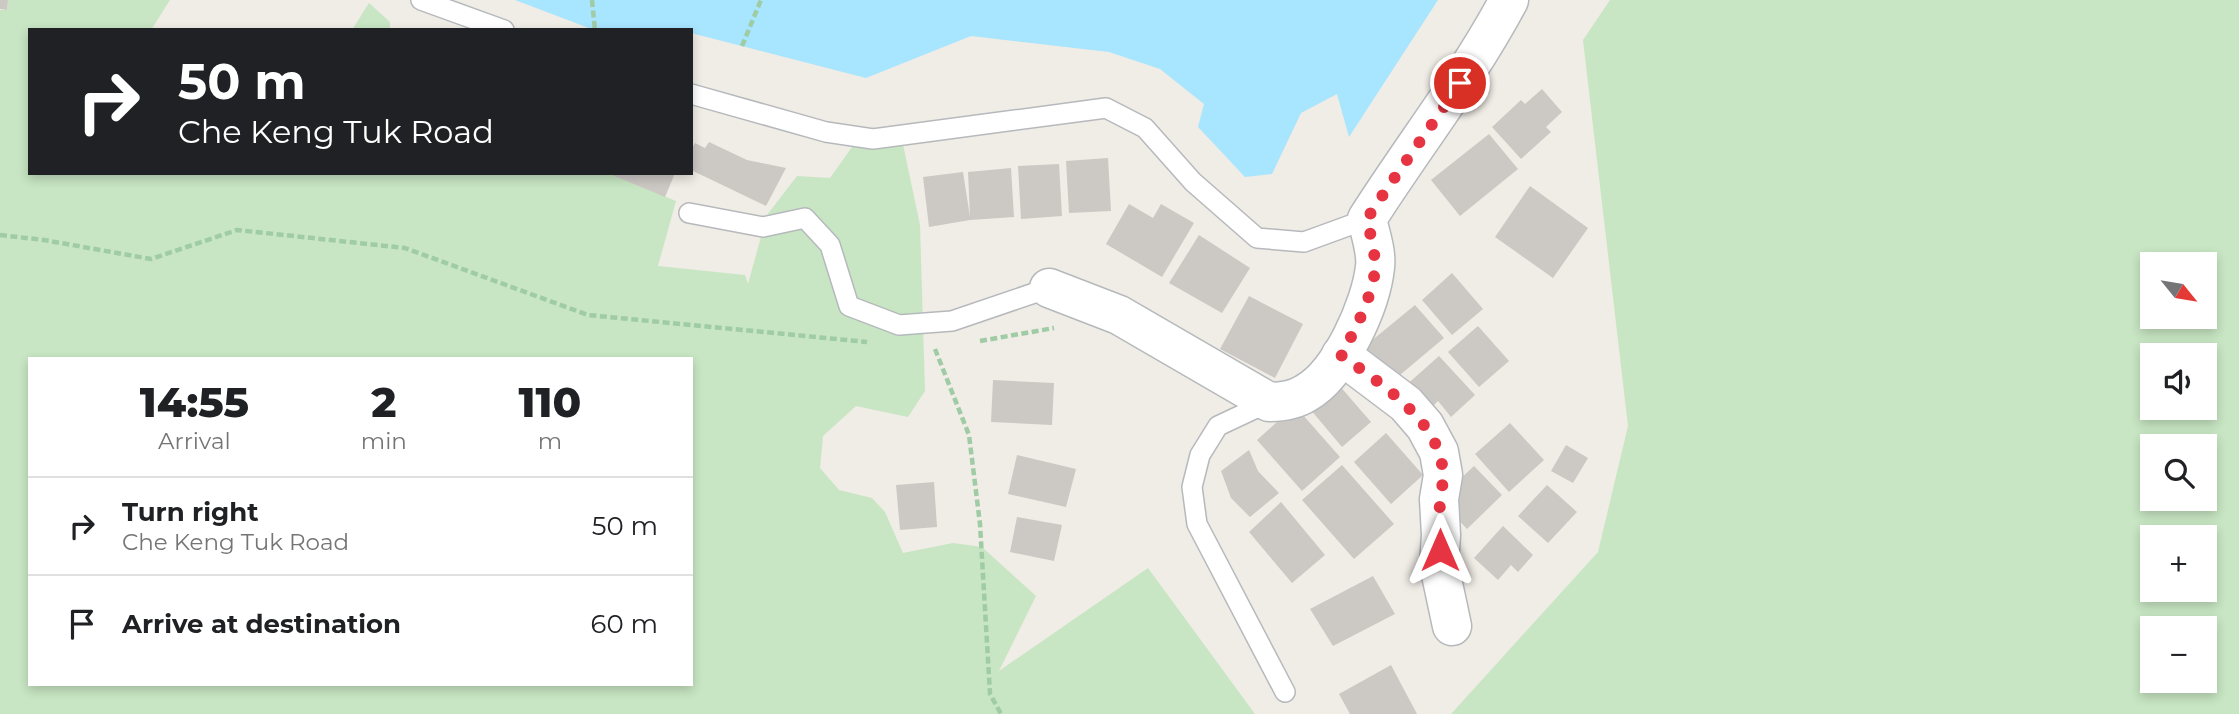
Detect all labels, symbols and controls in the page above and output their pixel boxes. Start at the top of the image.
text: 50 m [178,52,306,111]
pin [1430,53,1490,113]
icon: right [63,56,154,147]
icon: arrive [1441,64,1479,102]
text: Che Keng Tuk Road [178,112,494,151]
north arrow [2140,252,2217,329]
map controls [2140,252,2217,693]
button: sound [2140,343,2217,420]
text: 14:55 [140,376,249,428]
text: 2 [371,376,396,428]
text: 110 [519,376,581,428]
text: Arrival [158,427,231,455]
text: min [361,427,407,455]
text: m [538,427,562,455]
button: search [2140,434,2217,511]
text: Turn right [122,496,258,528]
icon: right [63,507,101,545]
text: 50 m [592,510,658,542]
position arrow [1403,513,1477,587]
button: + [2140,525,2217,602]
text: Che Keng Tuk Road [122,528,349,556]
icon: arrive [63,605,101,643]
text: Arrive at destination [122,608,401,640]
text: 60 m [591,608,658,640]
button: − [2140,616,2217,693]

